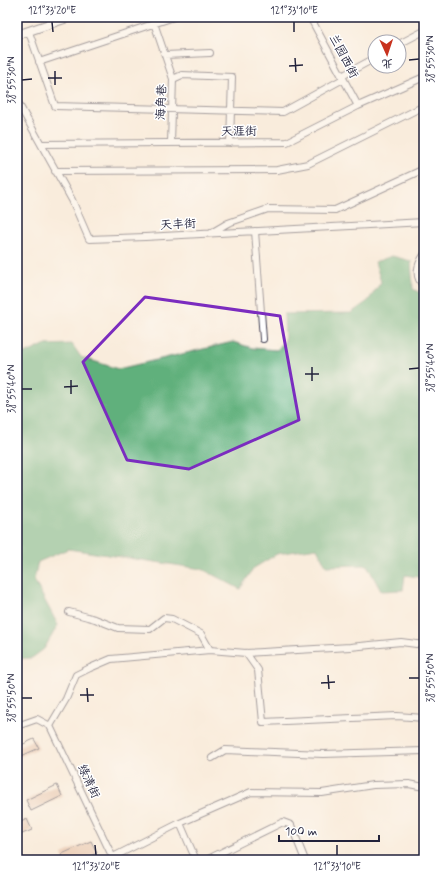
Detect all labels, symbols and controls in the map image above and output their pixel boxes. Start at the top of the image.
text: 121°33'20"E [28,4,76,18]
text: 121°33'10"E [270,4,318,18]
street label: 兰园西街 [325,32,361,81]
north arrow [367,34,407,74]
text: 38°55'30"N [424,35,438,83]
text: 38°55'30"N [5,56,19,104]
text: 北 [382,56,393,70]
street label: 海角巷 [153,84,171,120]
street label: 天涯街 [221,124,257,140]
street label: 天丰街 [160,216,196,234]
text: 38°55'40"N [424,343,438,392]
text: 38°55'40"N [5,364,19,413]
text: 38°55'50"N [424,653,438,702]
text: 38°55'50"N [5,673,19,722]
street label: 绿清街 [73,762,103,801]
scale bar [279,817,379,843]
text: 100 m [285,824,317,840]
text: 121°33'20"E [72,860,120,874]
text: 121°33'10"E [313,860,361,874]

